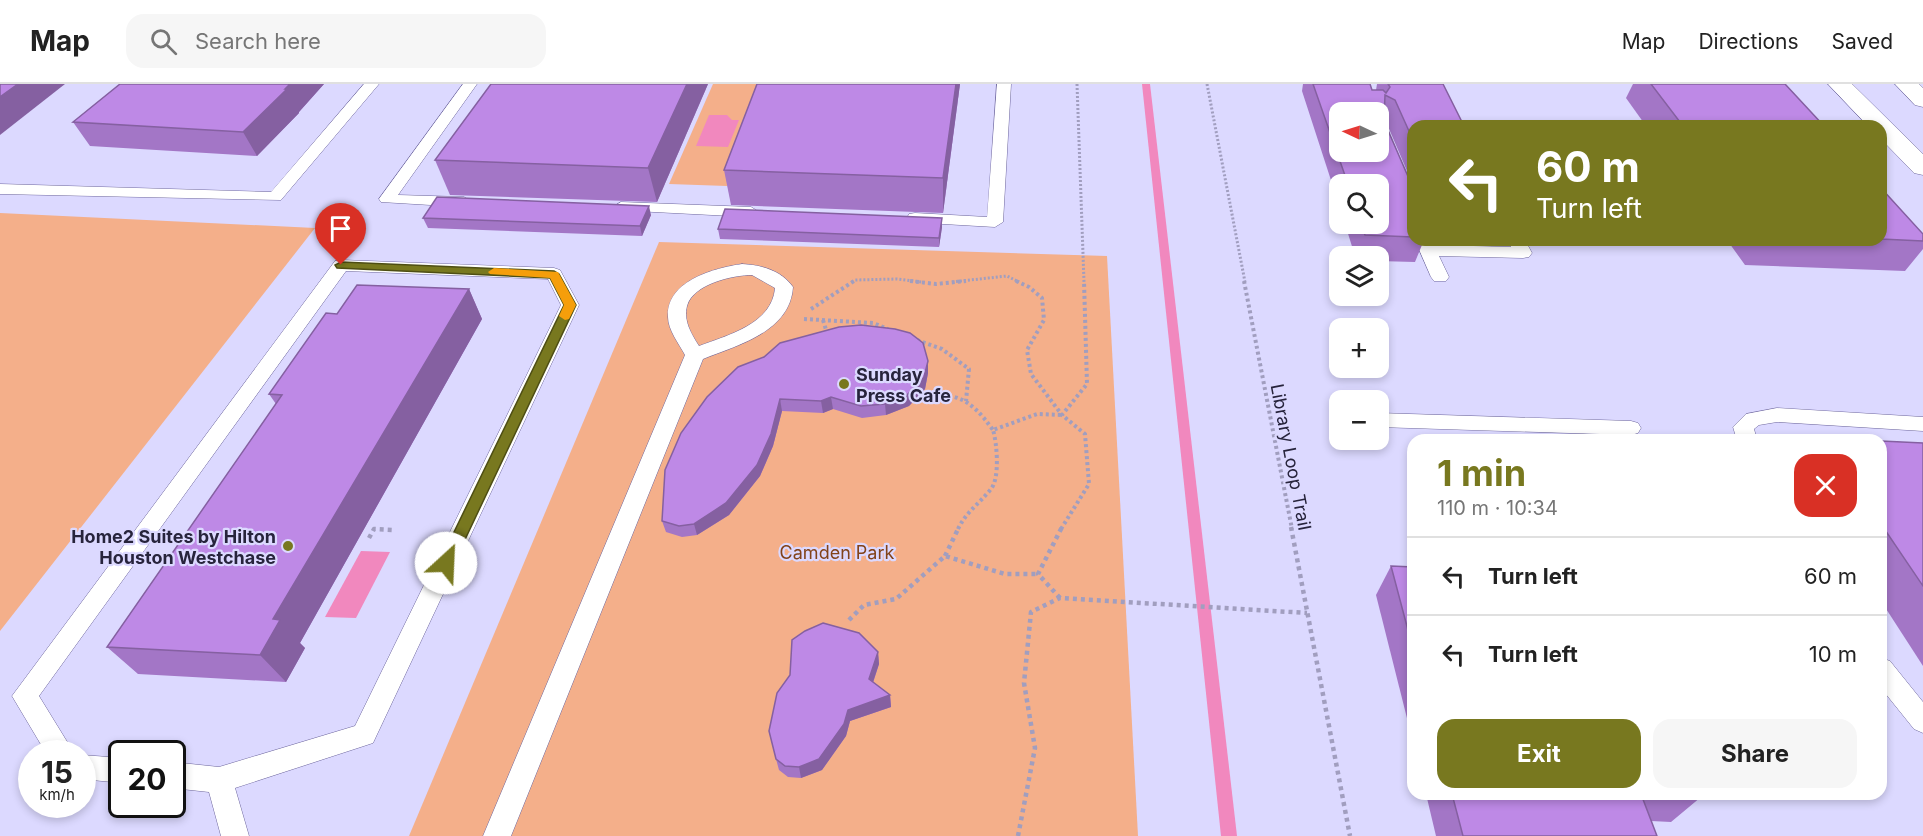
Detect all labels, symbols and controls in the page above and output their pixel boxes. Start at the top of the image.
search box [126,14,546,68]
text: Map [30,24,90,58]
icon: search [147,25,180,58]
text: Search here [195,28,321,54]
text: Map [1622,29,1665,54]
text: Directions [1698,29,1799,54]
text: Saved [1832,29,1893,54]
north arrow [1329,102,1389,162]
map controls [1329,102,1389,450]
text: 60 m [1536,141,1640,192]
icon: left [1437,144,1515,222]
button: search [1329,174,1389,234]
text: Turn left [1536,192,1642,225]
pin [315,203,366,265]
icon: arrive [324,212,357,245]
button: layers [1329,246,1389,306]
button: + [1329,318,1389,378]
place label: Sunday Press Cafe [856,364,951,406]
marker: Sunday Press Cafe [837,377,851,391]
street label: Library Loop Trail [1267,382,1315,532]
button: − [1329,390,1389,450]
text: 1 min [1437,451,1526,495]
button: close [1794,454,1857,517]
text: 110 m · 10:34 [1437,496,1558,520]
place label: Home2 Suites by Hilton Houston Westchase [71,526,276,568]
position arrow [414,531,478,595]
marker: Home2 Suites by Hilton Houston Westchase [281,539,295,553]
park label: Camden Park [780,542,895,563]
icon: left [1437,560,1470,593]
text: Turn left [1488,563,1578,589]
text: 60 m [1804,563,1857,589]
icon: left [1437,638,1470,671]
text: Turn left [1488,641,1578,667]
text: 10 m [1809,641,1857,667]
button: Exit [1437,719,1641,788]
button: Share [1653,719,1857,788]
speed limit sign: 20 [108,740,186,818]
text: 15 [41,754,73,790]
text: km/h [39,785,75,804]

